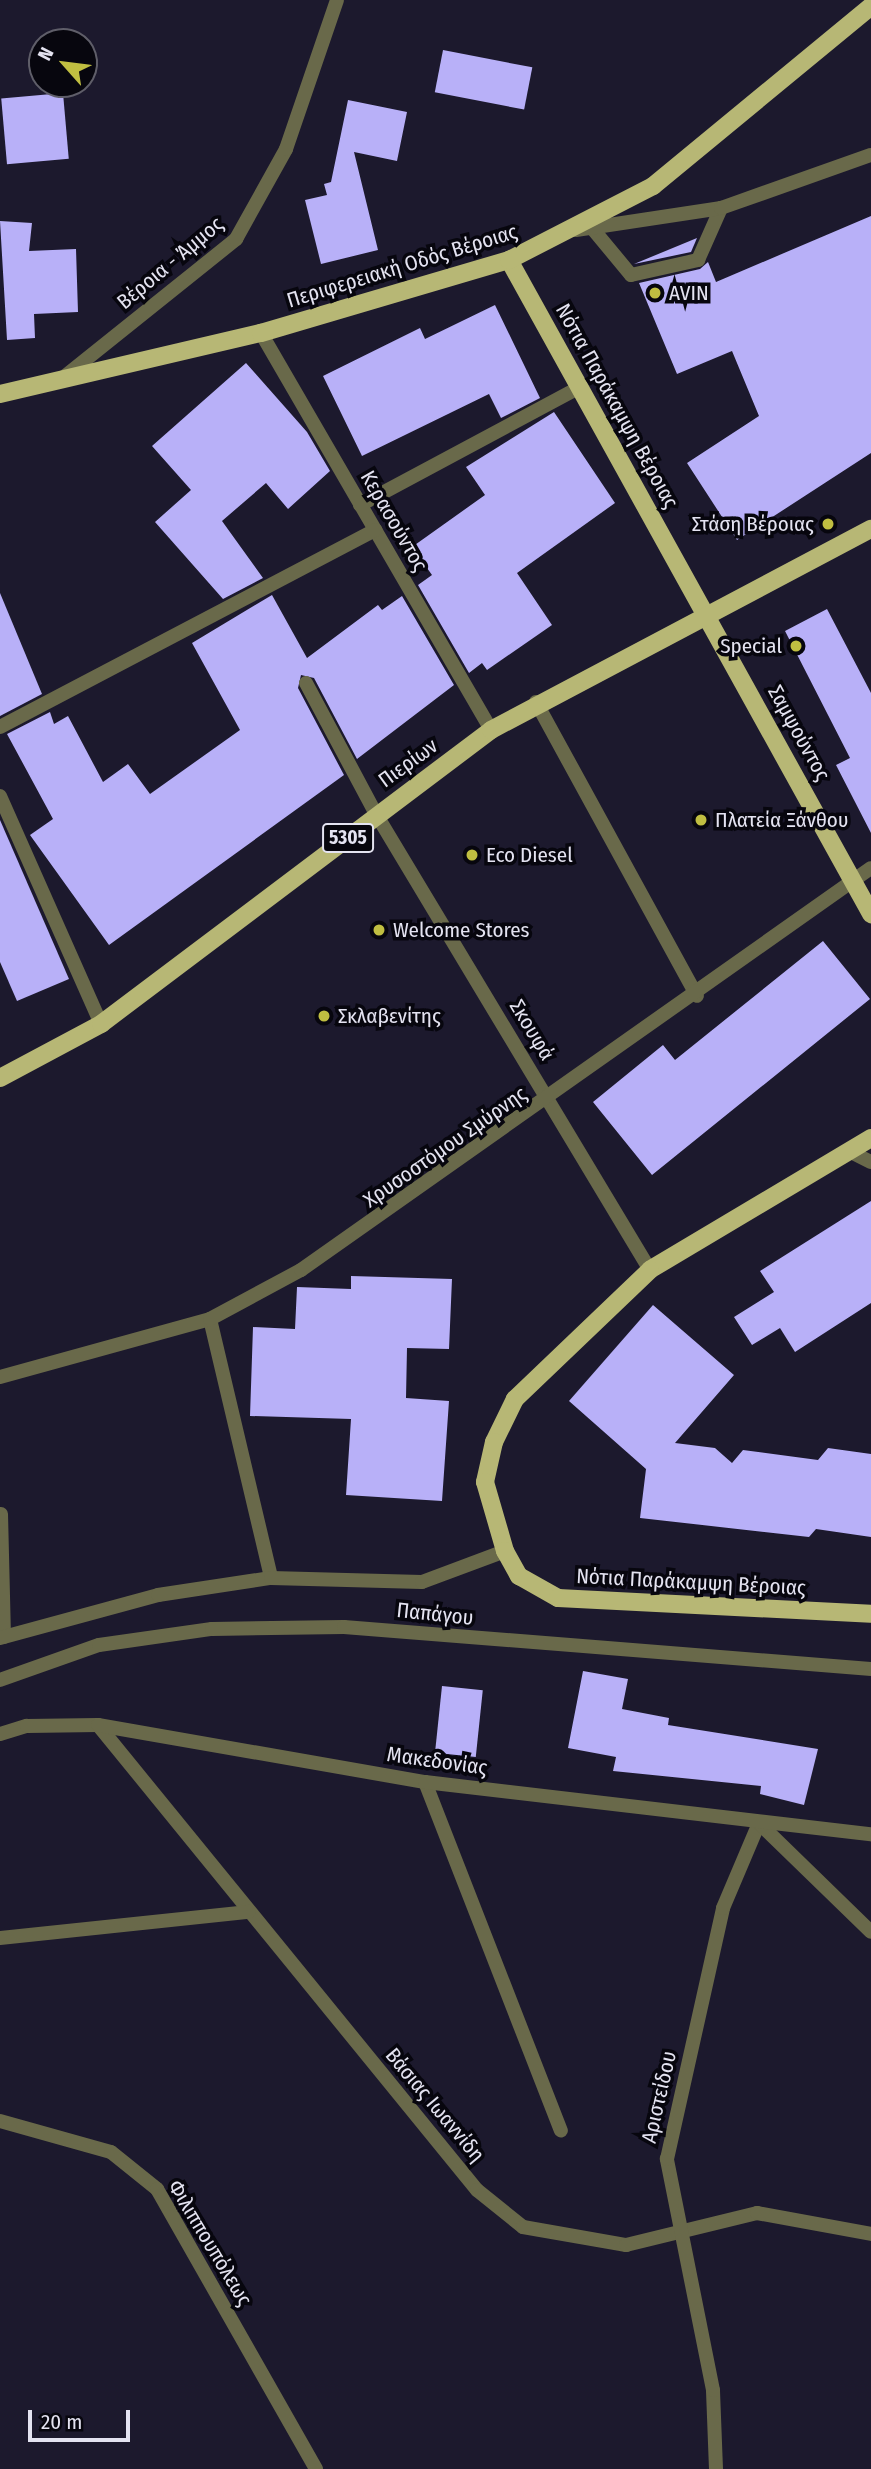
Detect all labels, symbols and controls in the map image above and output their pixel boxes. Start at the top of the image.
north arrow [28,28,98,98]
text: N [33,43,59,64]
street label: Βέροια - Άμμος [112,211,228,315]
street label: Περιφερειακή Οδός Βέροιας [284,219,520,313]
place label: AVIN [669,280,709,306]
marker: AVIN [647,285,663,301]
street label: Νότια Παράκαμψη Βέροιας [550,299,684,513]
street label: Κερασούντος [355,466,433,576]
place label: Στάση Βέροιας [692,511,814,537]
marker: Στάση Βέροιας [820,516,836,532]
place label: Special [720,633,782,659]
marker: Special [788,638,804,654]
street label: Σαμψούντος [763,681,835,785]
street label: Πιερίων [374,733,442,793]
place label: Πλατεία Ξάνθου [715,807,849,833]
marker: Πλατεία Ξάνθου [693,812,709,828]
road number: 5305 [322,822,374,853]
place label: Eco Diesel [486,842,573,868]
marker: Eco Diesel [464,847,480,863]
place label: Welcome Stores [393,917,530,943]
marker: Welcome Stores [371,922,387,938]
street label: Σκουφά [504,995,560,1065]
place label: Σκλαβενίτης [338,1003,441,1029]
marker: Σκλαβενίτης [316,1008,332,1024]
street label: Χρυσοστόμου Σμύρνης [358,1081,532,1213]
street label: Νότια Παράκαμψη Βέροιας [576,1563,806,1601]
street label: Παπάγου [395,1597,475,1631]
street label: Μακεδονίας [385,1742,489,1780]
street label: Βάσιας Ιωαννίδη [380,2043,490,2167]
street label: Αριστείδου [636,2049,682,2145]
street label: Φιλιππουπόλεως [163,2176,257,2310]
scale bar [32,2396,133,2440]
text: 20 m [41,2409,82,2435]

